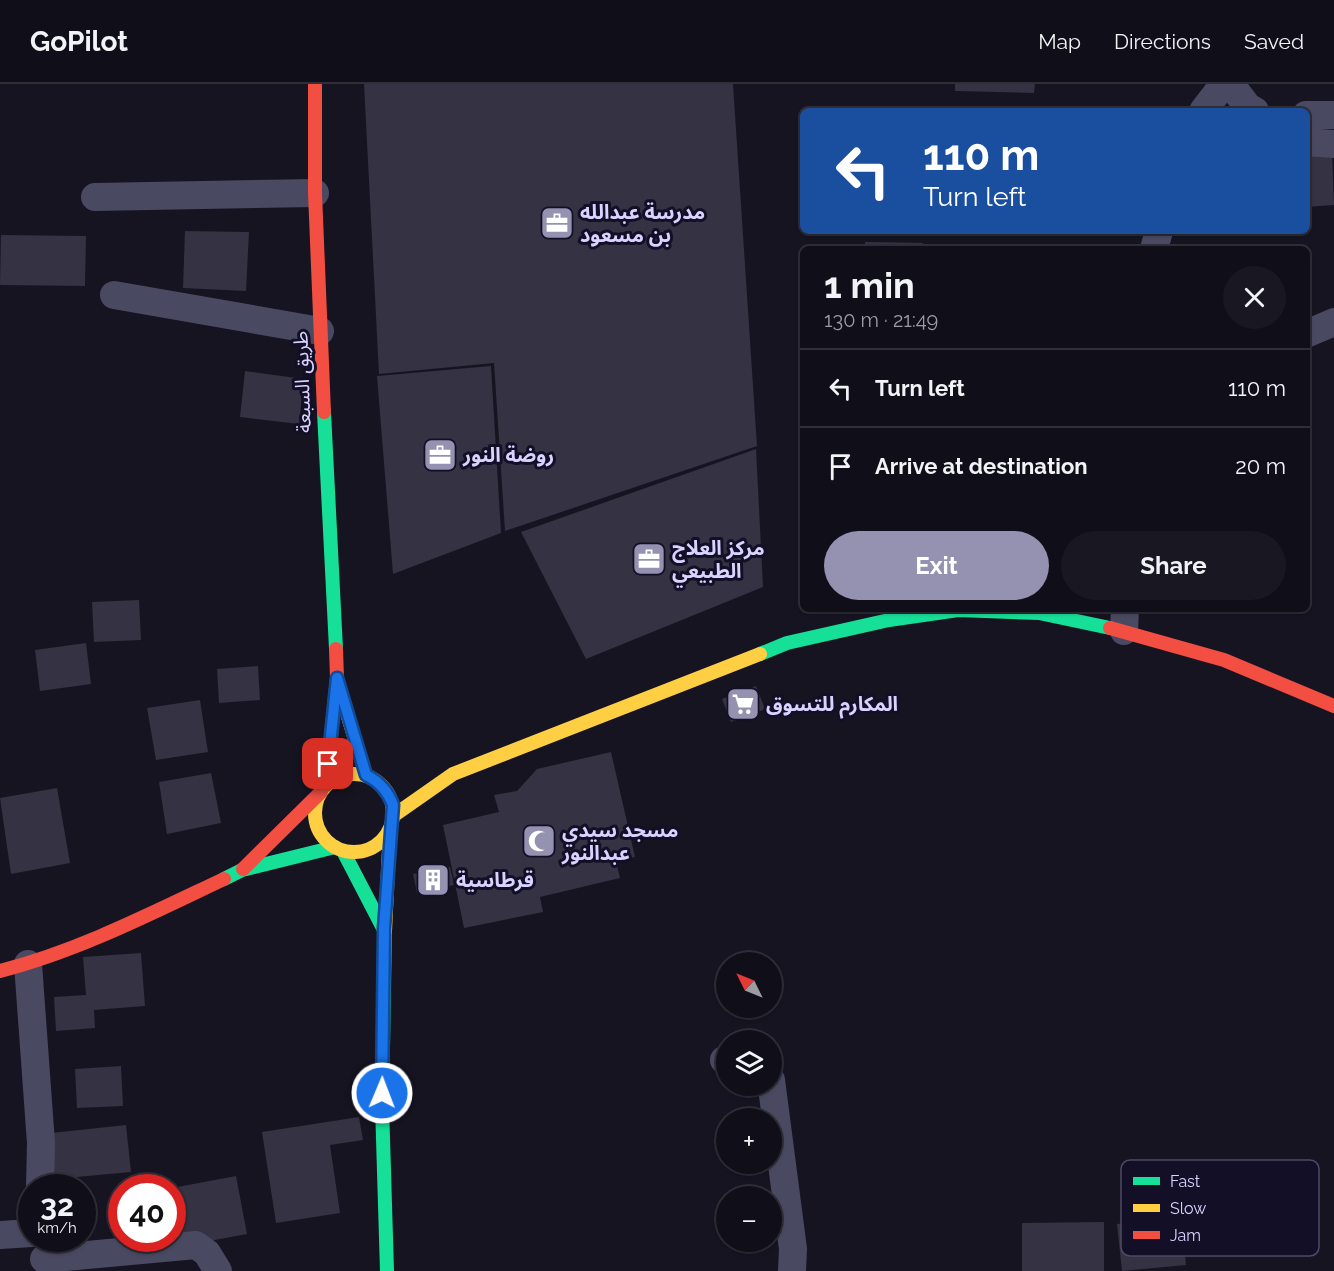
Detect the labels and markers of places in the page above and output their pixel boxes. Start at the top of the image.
place label: مدرسة عبدالله بن مسعود [580,200,705,247]
office icon: مدرسة عبدالله بن مسعود [539,205,575,241]
office icon: روضة النور [422,437,458,473]
place label: روضة النور [462,443,554,467]
place label: مركز العلاج الطبيعي [672,536,765,588]
office icon: مركز العلاج الطبيعي [631,541,667,577]
supermarket icon: المكارم للتسوق [725,686,761,722]
place label: المكارم للتسوق [766,692,898,719]
pin [302,738,353,789]
place label: مسجد سيدي عبدالنور [561,818,678,865]
mosque icon: مسجد سيدي عبدالنور [521,823,557,859]
building icon: قرطاسية [415,862,451,898]
place label: قرطاسية [456,868,534,892]

